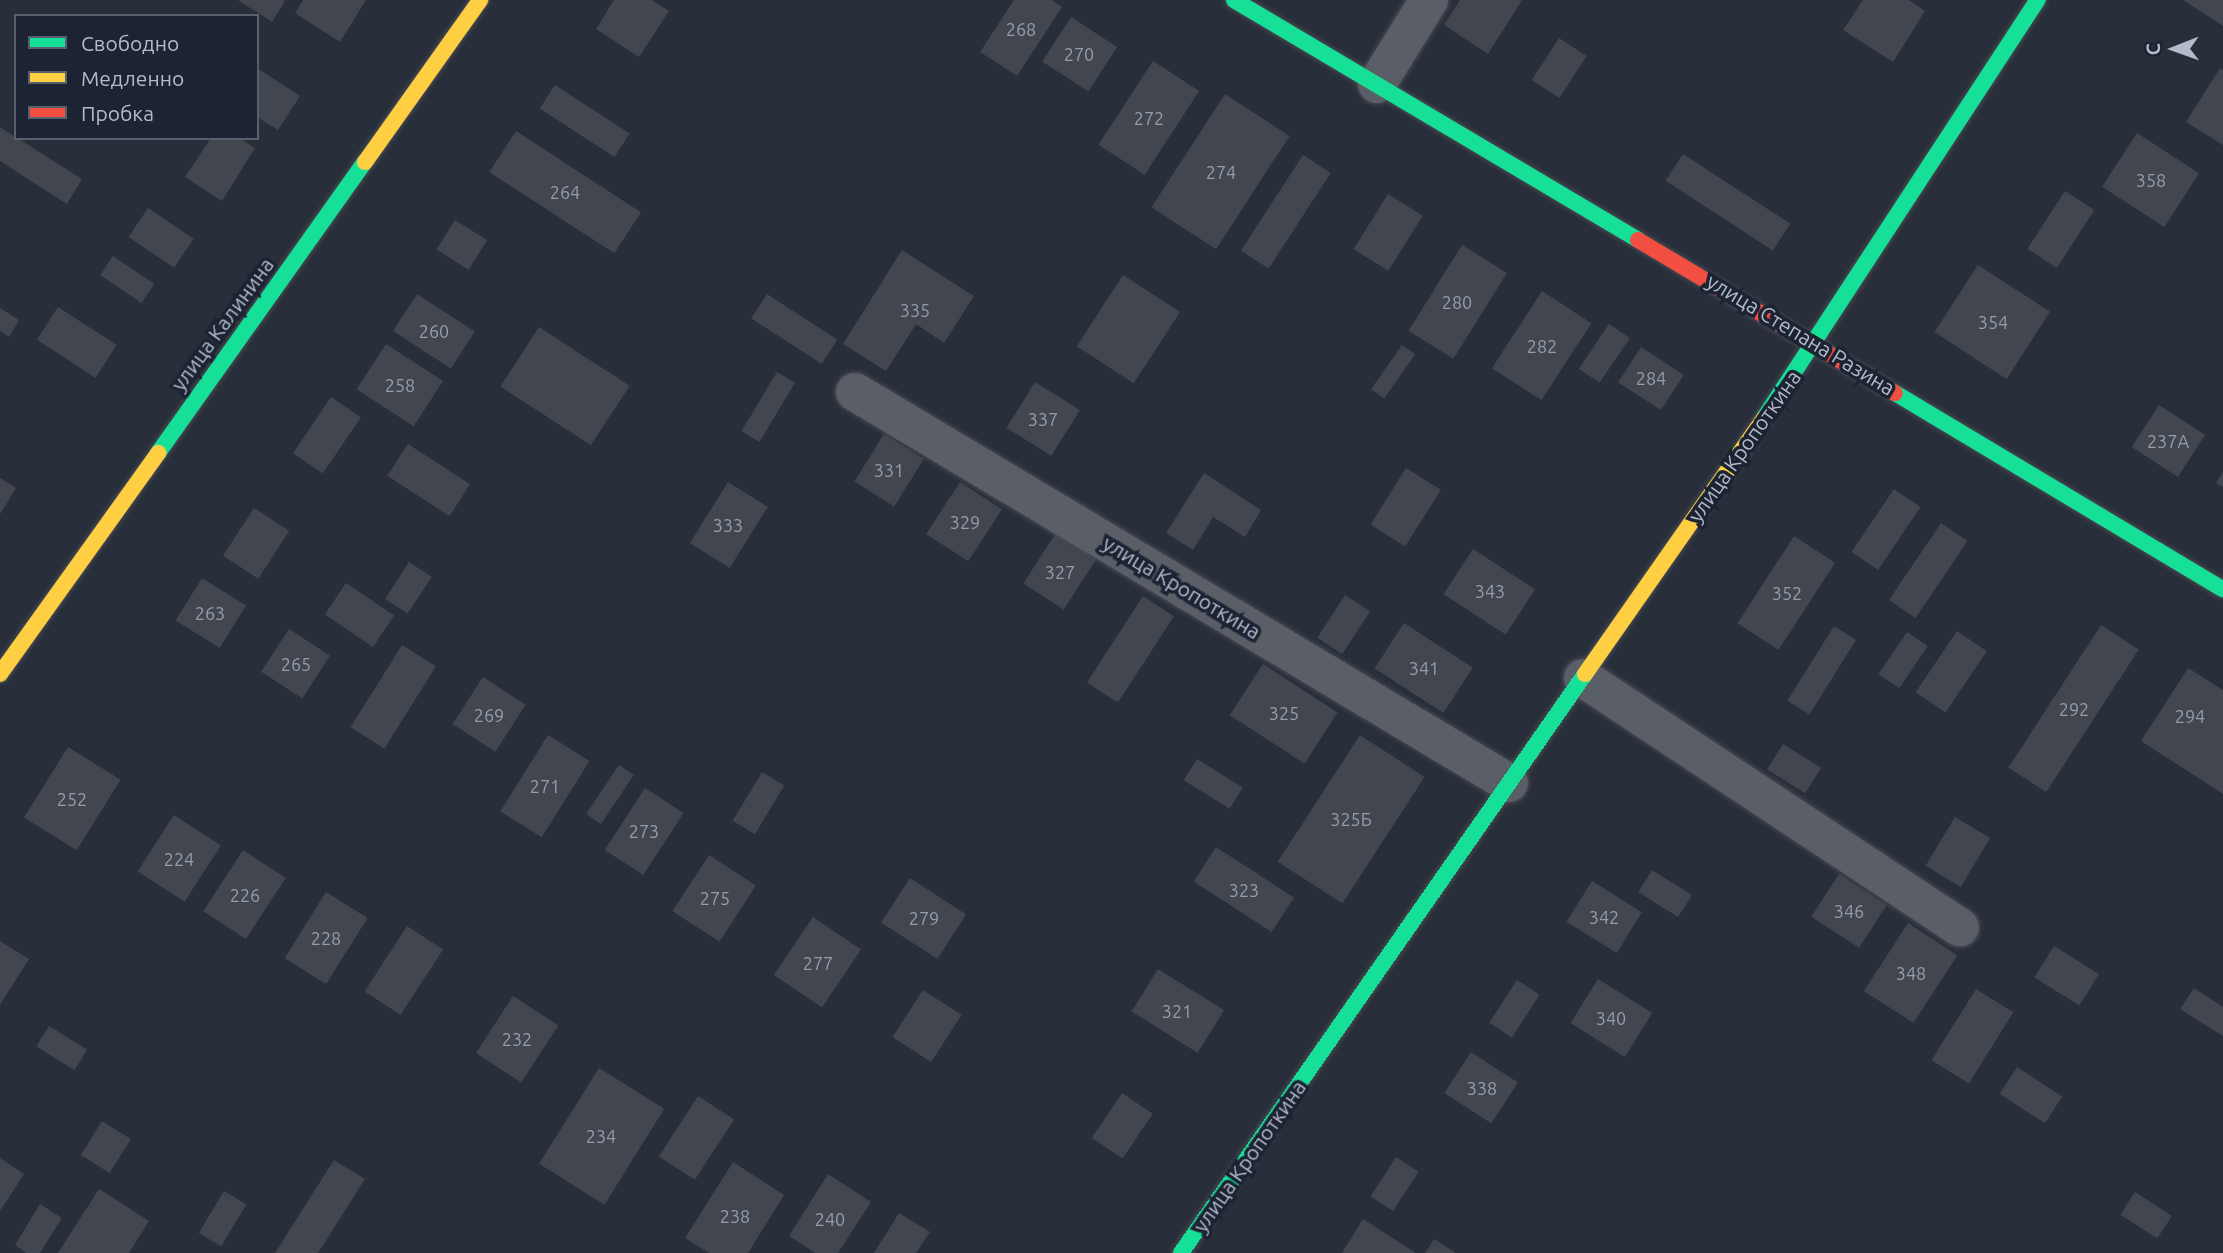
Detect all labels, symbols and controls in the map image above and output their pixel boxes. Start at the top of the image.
legend [14,14,259,140]
north arrow [2139,14,2209,84]
house number: 268 [1006,18,1036,40]
text: Свободно [81,31,179,55]
house number: 270 [1064,43,1094,65]
text: С [2142,43,2164,56]
text: Медленно [81,66,184,90]
text: Пробка [81,101,154,125]
house number: 272 [1134,107,1164,129]
house number: 274 [1206,161,1236,183]
house number: 358 [2136,169,2166,191]
house number: 264 [550,181,580,203]
street label: улица Калинина [165,253,279,395]
street label: улица Степана Разина [1702,268,1900,400]
house number: 280 [1442,291,1472,313]
house number: 335 [900,299,930,321]
house number: 354 [1978,311,2008,333]
house number: 260 [419,320,449,342]
house number: 282 [1527,335,1557,357]
street label: улица Кропоткина [1682,365,1806,527]
house number: 284 [1636,367,1666,389]
house number: 258 [385,374,415,396]
house number: 337 [1028,408,1058,430]
house number: 237А [2147,430,2189,452]
house number: 331 [874,459,904,481]
house number: 329 [950,511,980,533]
house number: 333 [713,514,743,536]
street label: улица Кропоткина [1099,530,1265,644]
house number: 327 [1045,561,1075,583]
house number: 343 [1475,580,1505,602]
house number: 352 [1772,582,1802,604]
house number: 263 [195,602,225,624]
house number: 265 [281,653,311,675]
house number: 341 [1409,657,1439,679]
house number: 292 [2059,698,2089,720]
house number: 325 [1269,702,1299,724]
house number: 269 [474,704,504,726]
house number: 294 [2175,705,2205,727]
house number: 271 [530,775,560,797]
house number: 252 [57,788,87,810]
house number: 325Б [1330,808,1372,830]
house number: 273 [629,820,659,842]
house number: 224 [164,848,194,870]
house number: 323 [1229,879,1259,901]
house number: 226 [230,884,260,906]
house number: 275 [700,887,730,909]
house number: 346 [1834,900,1864,922]
house number: 342 [1589,906,1619,928]
house number: 279 [909,907,939,929]
house number: 228 [311,927,341,949]
house number: 277 [803,952,833,974]
house number: 348 [1896,962,1926,984]
house number: 321 [1162,1000,1192,1022]
house number: 340 [1596,1007,1626,1029]
house number: 232 [502,1028,532,1050]
street label: улица Кропоткина [1187,1075,1311,1237]
house number: 338 [1467,1077,1497,1099]
house number: 234 [586,1125,616,1147]
house number: 238 [720,1205,750,1227]
house number: 240 [815,1208,845,1230]

